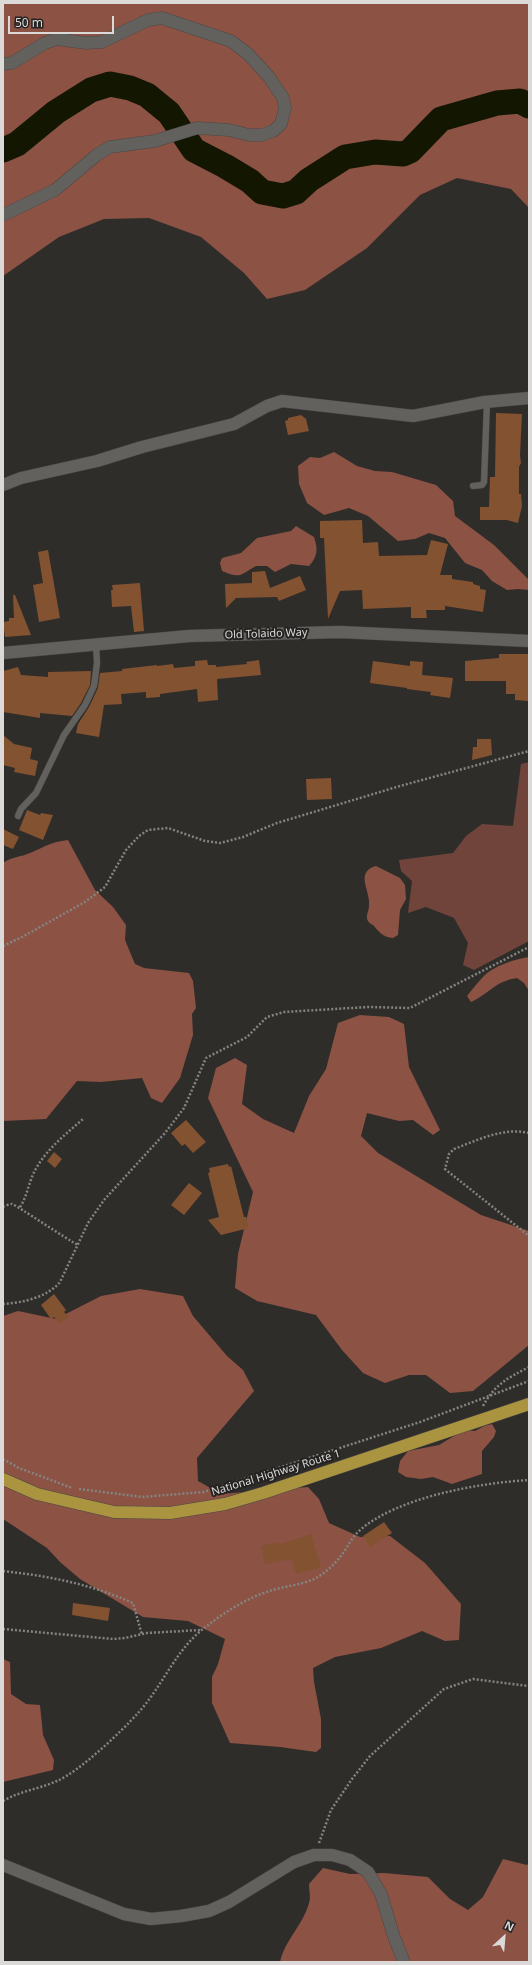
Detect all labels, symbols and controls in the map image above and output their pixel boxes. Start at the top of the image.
scale bar [10,8,116,34]
text: 50 m [15,14,43,31]
street label: Old Tolaido Way [224,626,308,642]
street label: National Highway Route 1 [210,1447,342,1499]
north arrow [484,1917,524,1957]
text: N [502,1917,517,1934]

